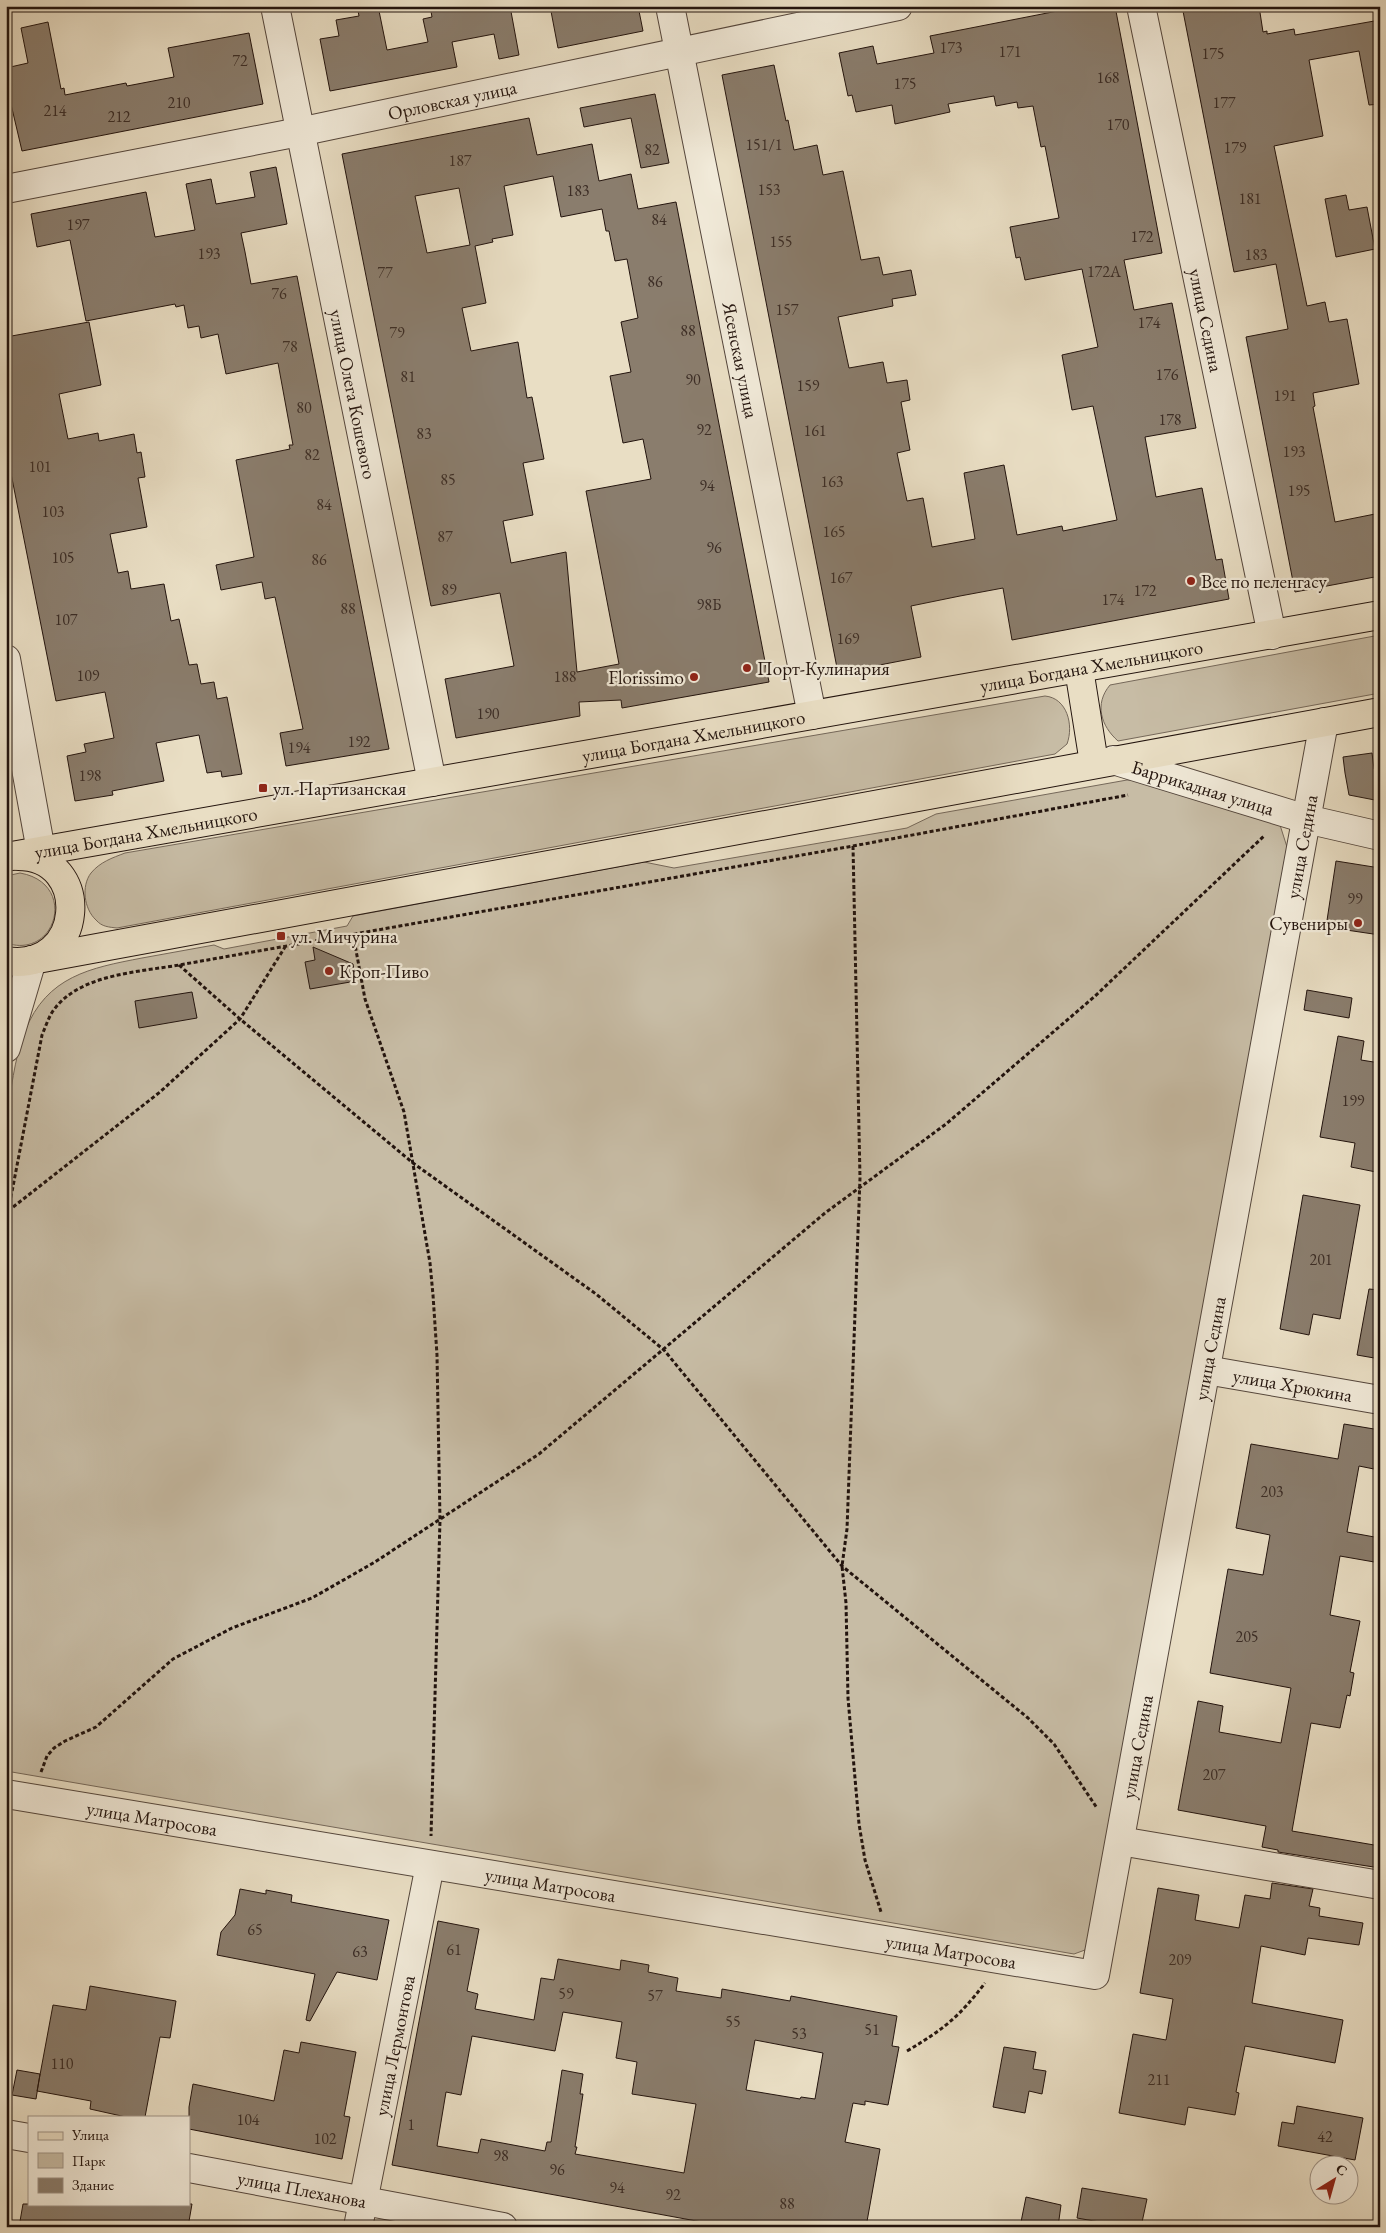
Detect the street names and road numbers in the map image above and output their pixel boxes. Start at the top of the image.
street label: Орловская улица [386,74,519,126]
street label: улица Седина [1183,266,1229,375]
street label: Ясенская улица [716,299,764,421]
street label: улица Олега Кошевого [324,307,382,481]
street label: улица Богдана Хмельницкого [978,634,1205,698]
street label: улица Богдана Хмельницкого [580,705,807,768]
street label: Баррикадная улица [1128,754,1277,822]
street label: улица Седина [1280,792,1324,901]
street label: улица Богдана Хмельницкого [32,801,259,865]
street label: улица Седина [1188,1294,1232,1402]
street label: улица Хрюкина [1231,1363,1355,1408]
street label: улица Седина [1115,1692,1159,1801]
street label: улица Матросова [85,1796,220,1842]
street label: улица Матросова [483,1862,618,1908]
street label: улица Матросова [884,1928,1019,1975]
street label: улица Лермонтова [368,1973,421,2118]
street label: улица Плеханова [235,2165,369,2214]

